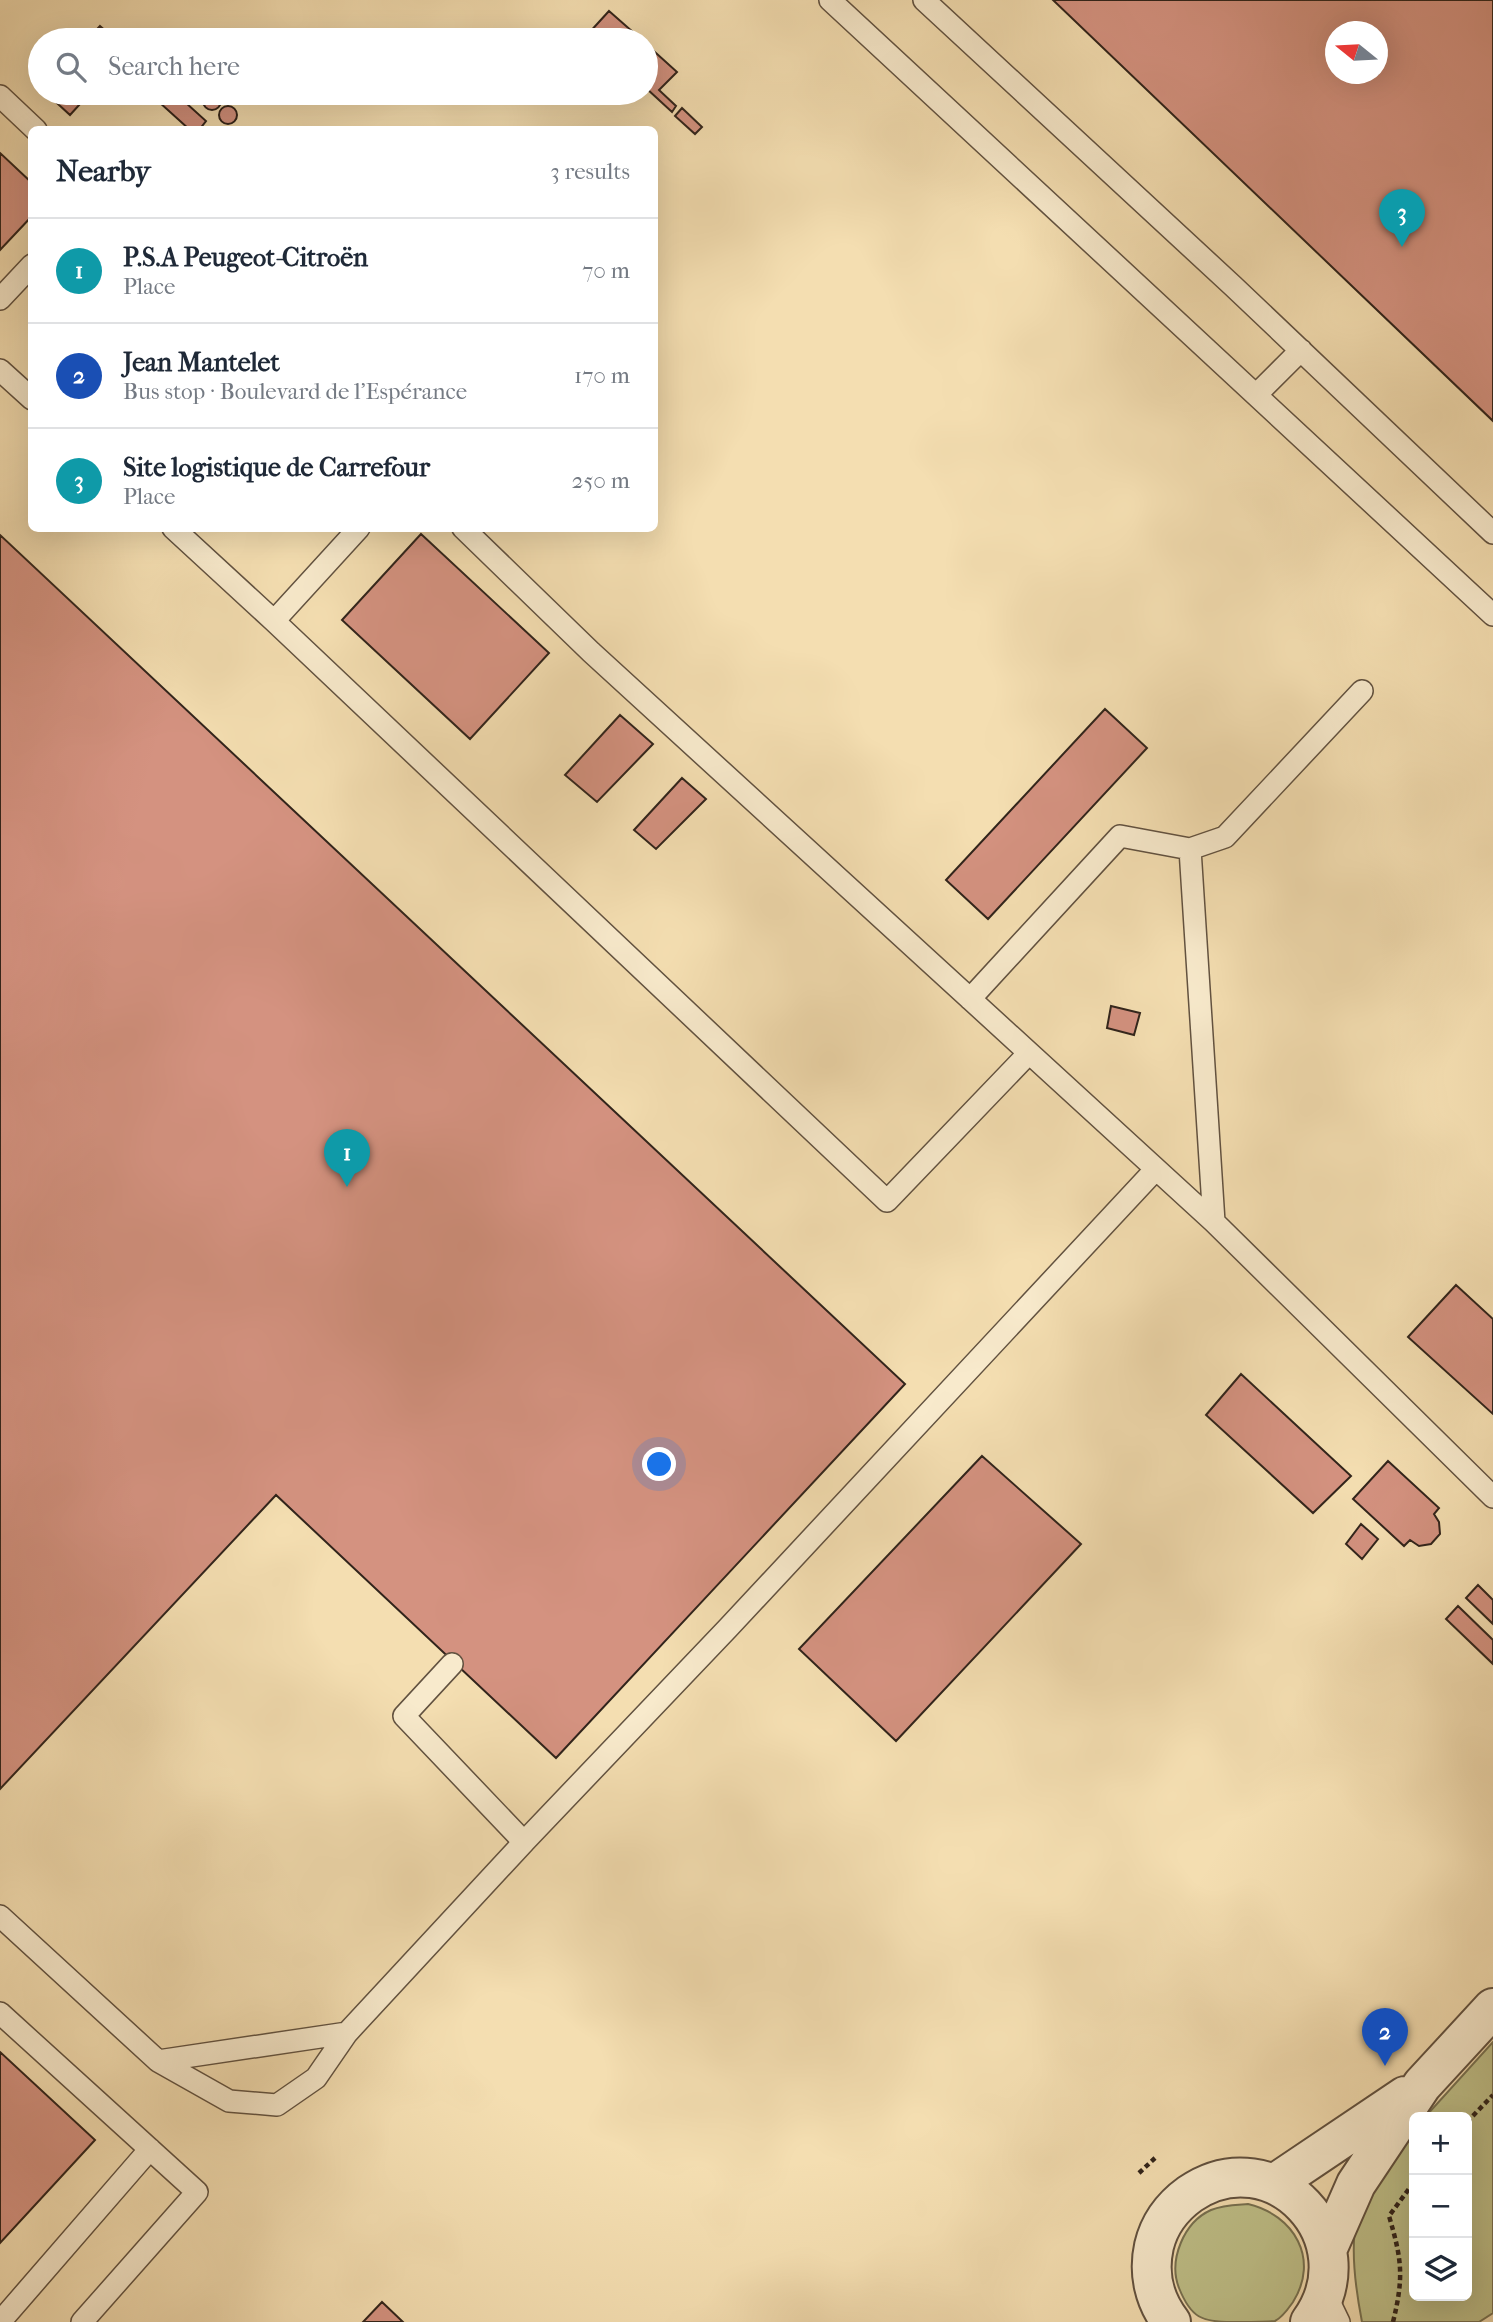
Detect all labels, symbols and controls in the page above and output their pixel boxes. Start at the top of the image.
north arrow [1325,21,1388,84]
search box [28,28,658,105]
icon: search [52,48,90,86]
text: Search here [108,51,240,82]
text: Nearby [56,154,151,189]
text: 3 results [550,158,630,185]
pin: 3 [1379,189,1425,247]
text: P.S.A Peugeot-Citroën [123,242,368,273]
text: 1 [75,257,83,284]
text: 70 m [582,257,630,284]
text: Place [123,273,175,300]
text: Jean Mantelet [123,347,280,378]
text: 2 [73,362,85,389]
text: 170 m [574,362,630,389]
text: Bus stop · Boulevard de l'Espérance [123,378,467,405]
text: Site logistique de Carrefour [123,452,430,483]
text: 3 [74,467,84,494]
text: 250 m [572,467,630,494]
text: Place [123,483,175,510]
pin: 1 [324,1129,370,1187]
your location [642,1447,676,1481]
pin: 2 [1362,2008,1408,2066]
map controls [1409,2112,1472,2301]
button: + [1409,2112,1472,2175]
button: − [1409,2175,1472,2238]
button: layers [1409,2238,1472,2301]

